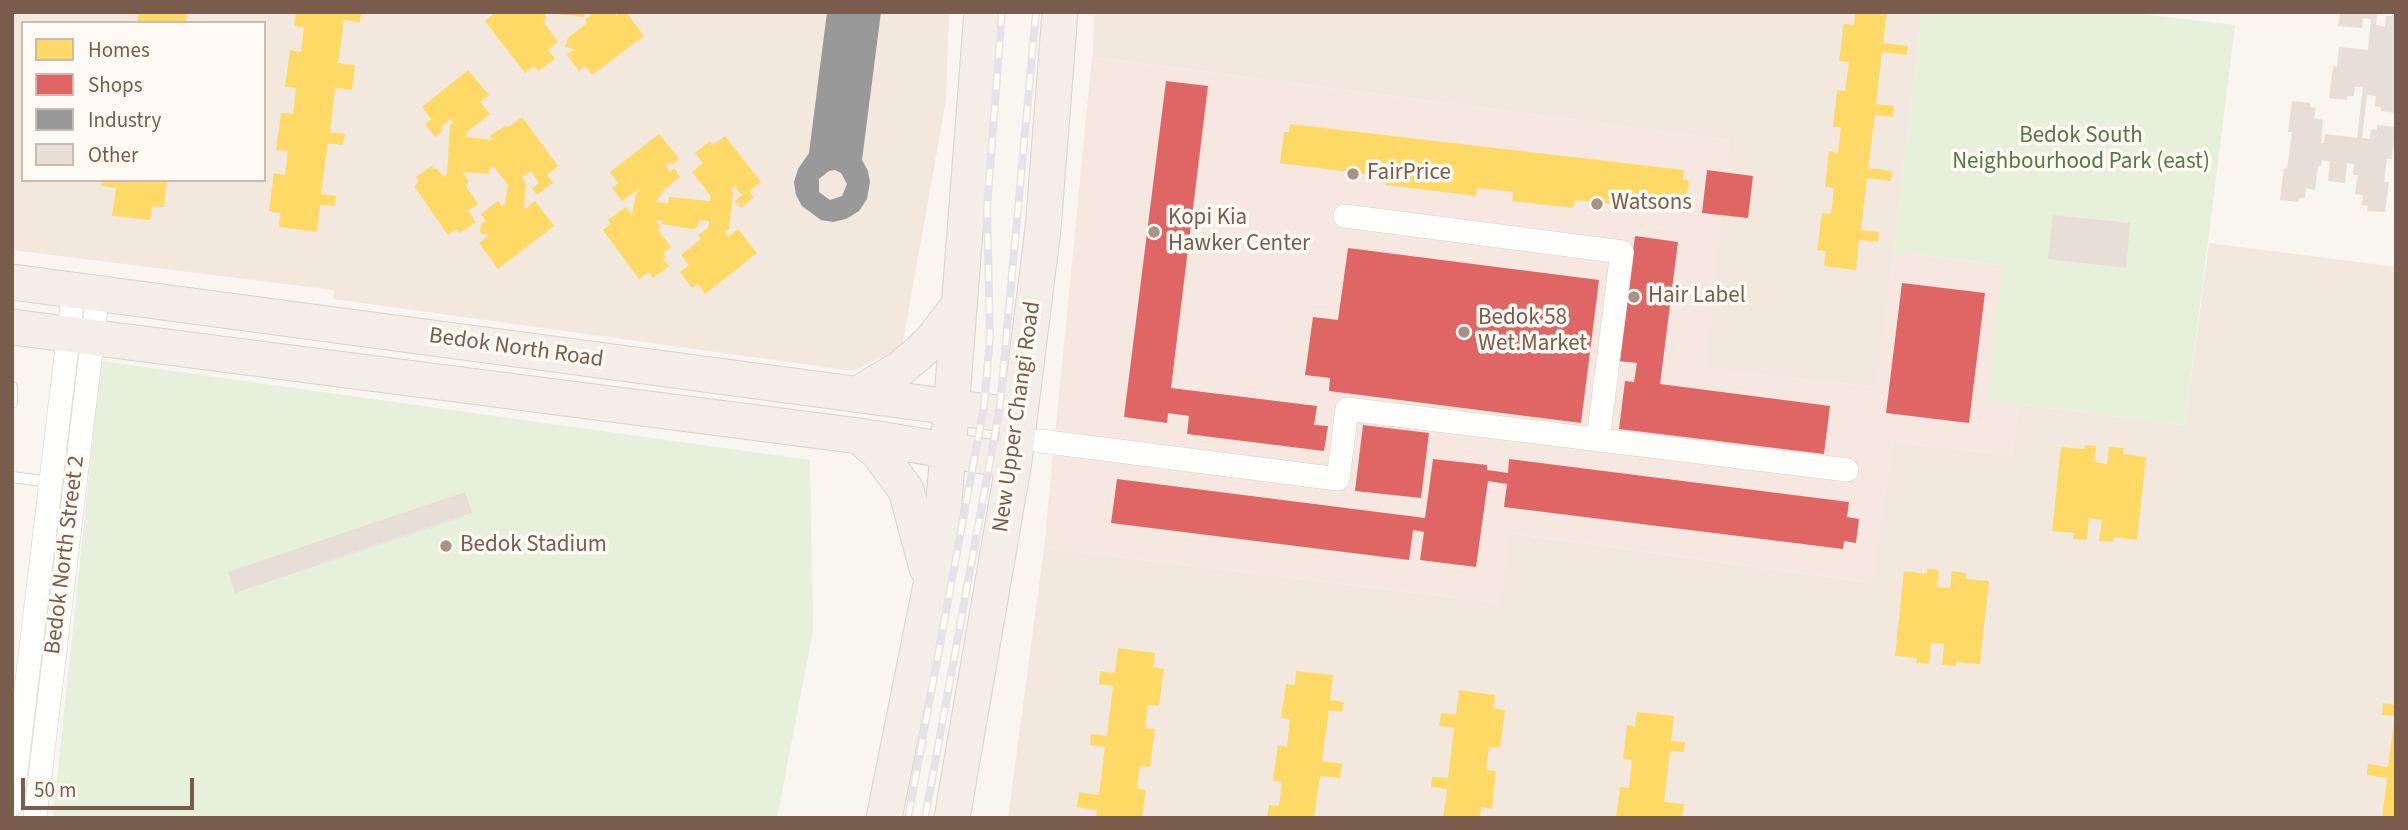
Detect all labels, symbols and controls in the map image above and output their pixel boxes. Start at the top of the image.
legend [21,21,266,182]
text: Homes [88,35,150,65]
text: Shops [88,70,142,100]
text: Industry [88,105,161,135]
park label: Bedok South Neighbourhood Park (east) [1952,123,2210,177]
text: Other [88,140,138,170]
place label: FairPrice [1367,160,1451,188]
marker: FairPrice [1345,166,1361,182]
place label: Watsons [1611,190,1692,218]
marker: Watsons [1589,196,1605,212]
place label: Kopi Kia Hawker Center [1168,205,1310,259]
marker: Kopi Kia Hawker Center [1146,224,1162,240]
place label: Hair Label [1648,283,1746,311]
marker: Hair Label [1626,289,1642,305]
street label: New Upper Changi Road [988,300,1048,534]
place label: Bedok 58 Wet.Market [1478,305,1587,359]
street label: Bedok North Road [427,323,605,375]
marker: Bedok 58 Wet.Market [1456,324,1472,340]
street label: Bedok North Street 2 [40,454,92,656]
place label: Bedok Stadium [460,532,607,560]
marker: Bedok Stadium [438,538,454,554]
scale bar [24,764,198,808]
text: 50 m [34,775,76,805]

